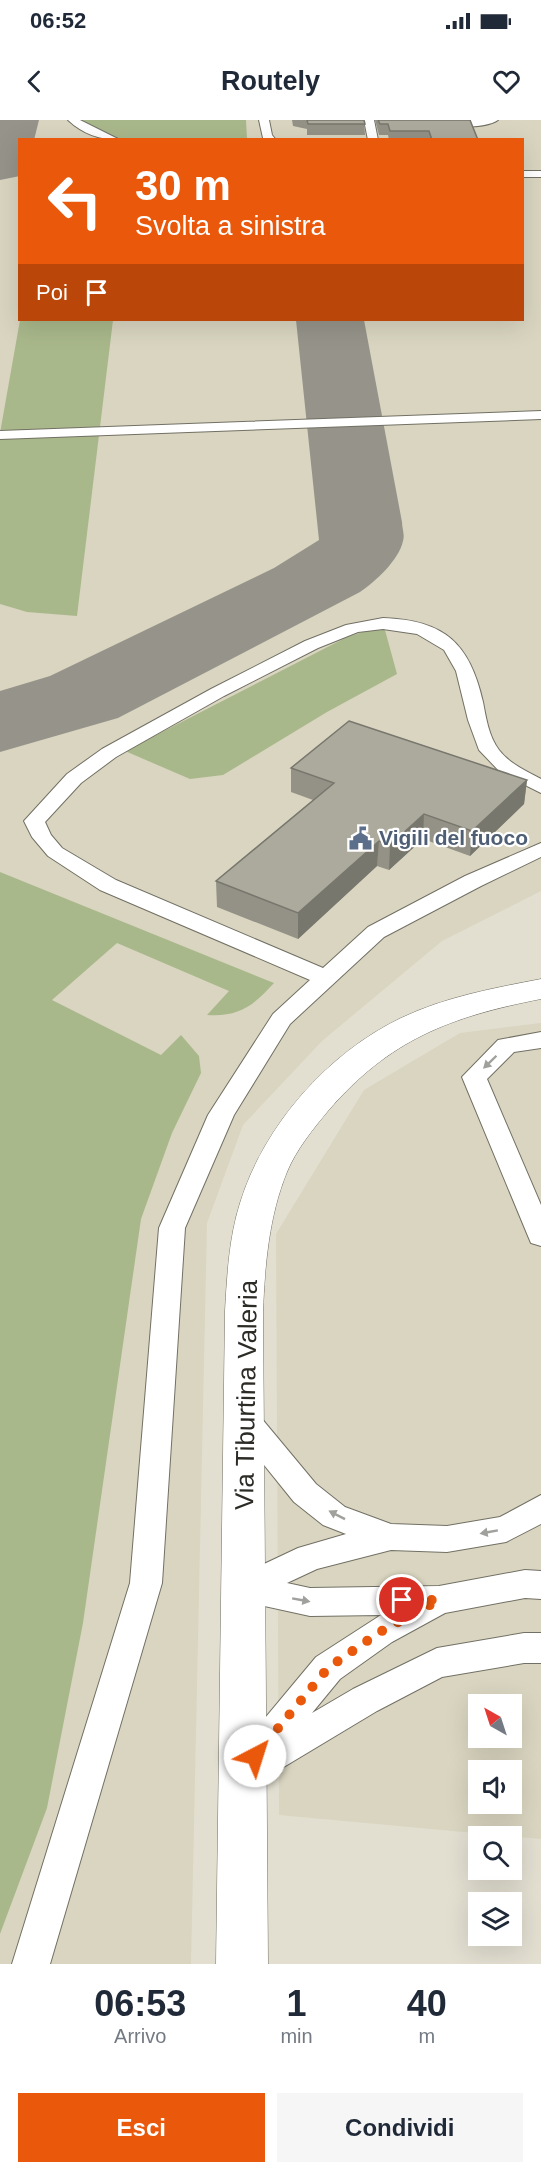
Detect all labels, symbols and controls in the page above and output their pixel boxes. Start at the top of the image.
text: 06:52 [30,8,86,33]
icon: back [18,65,51,98]
icon: heart [490,65,523,98]
text: Routely [221,66,320,96]
icon: left [36,162,114,240]
text: 30 m [135,162,231,209]
text: Svolta a sinistra [135,211,326,241]
icon: arrive [80,276,113,309]
text: Poi [36,280,68,305]
public building icon: Vigili del fuoco [348,825,374,851]
place label: Vigili del fuoco [379,826,528,849]
one-way arrow [482,1055,497,1069]
street label: Via Tiburtina Valeria [229,1279,263,1510]
one-way arrow [328,1511,345,1520]
one-way arrow [479,1528,498,1537]
pin [376,1574,427,1625]
icon: arrive [385,1583,418,1616]
one-way arrow [292,1596,311,1605]
north arrow [468,1694,522,1748]
map controls [468,1694,522,1946]
position arrow [223,1724,287,1788]
button: sound [468,1760,522,1814]
button: search [468,1826,522,1880]
button: layers [468,1892,522,1946]
text: 06:53 [94,1983,186,2024]
text: 1 [286,1983,307,2024]
text: 40 [407,1983,447,2024]
text: Arrivo [114,2025,166,2047]
text: min [280,2025,313,2047]
text: m [418,2025,435,2047]
button: Esci [18,2093,265,2162]
button: Condividi [277,2093,523,2162]

